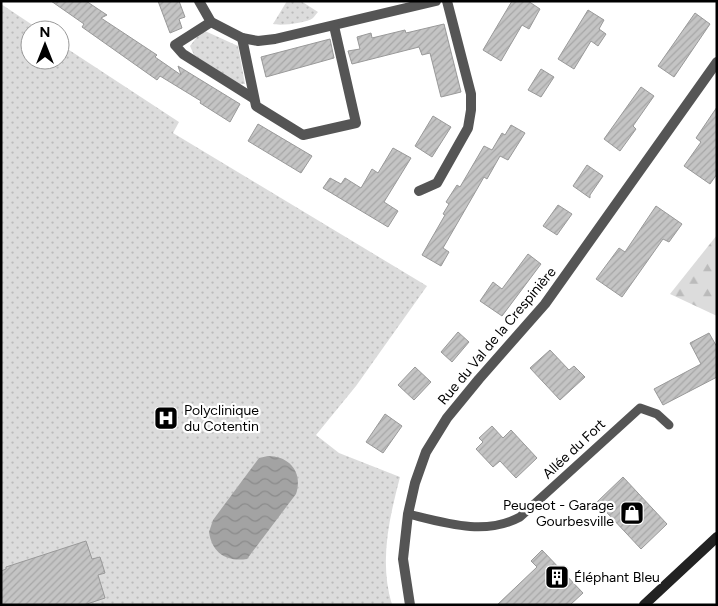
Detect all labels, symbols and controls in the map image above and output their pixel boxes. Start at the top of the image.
north arrow [20,20,70,70]
text: N [40,24,50,41]
street label: Rue du Val de la Crespinière [434,263,560,408]
place label: Polyclinique du Cotentin [184,402,259,435]
hospital icon: Polyclinique du Cotentin [153,405,179,431]
street label: Allée du Fort [539,416,609,482]
place label: Peugeot - Garage Gourbesville [503,497,614,530]
shop icon: Peugeot - Garage Gourbesville [619,500,645,526]
building icon: Éléphant Bleu [544,564,570,590]
place label: Éléphant Bleu [574,569,660,586]

